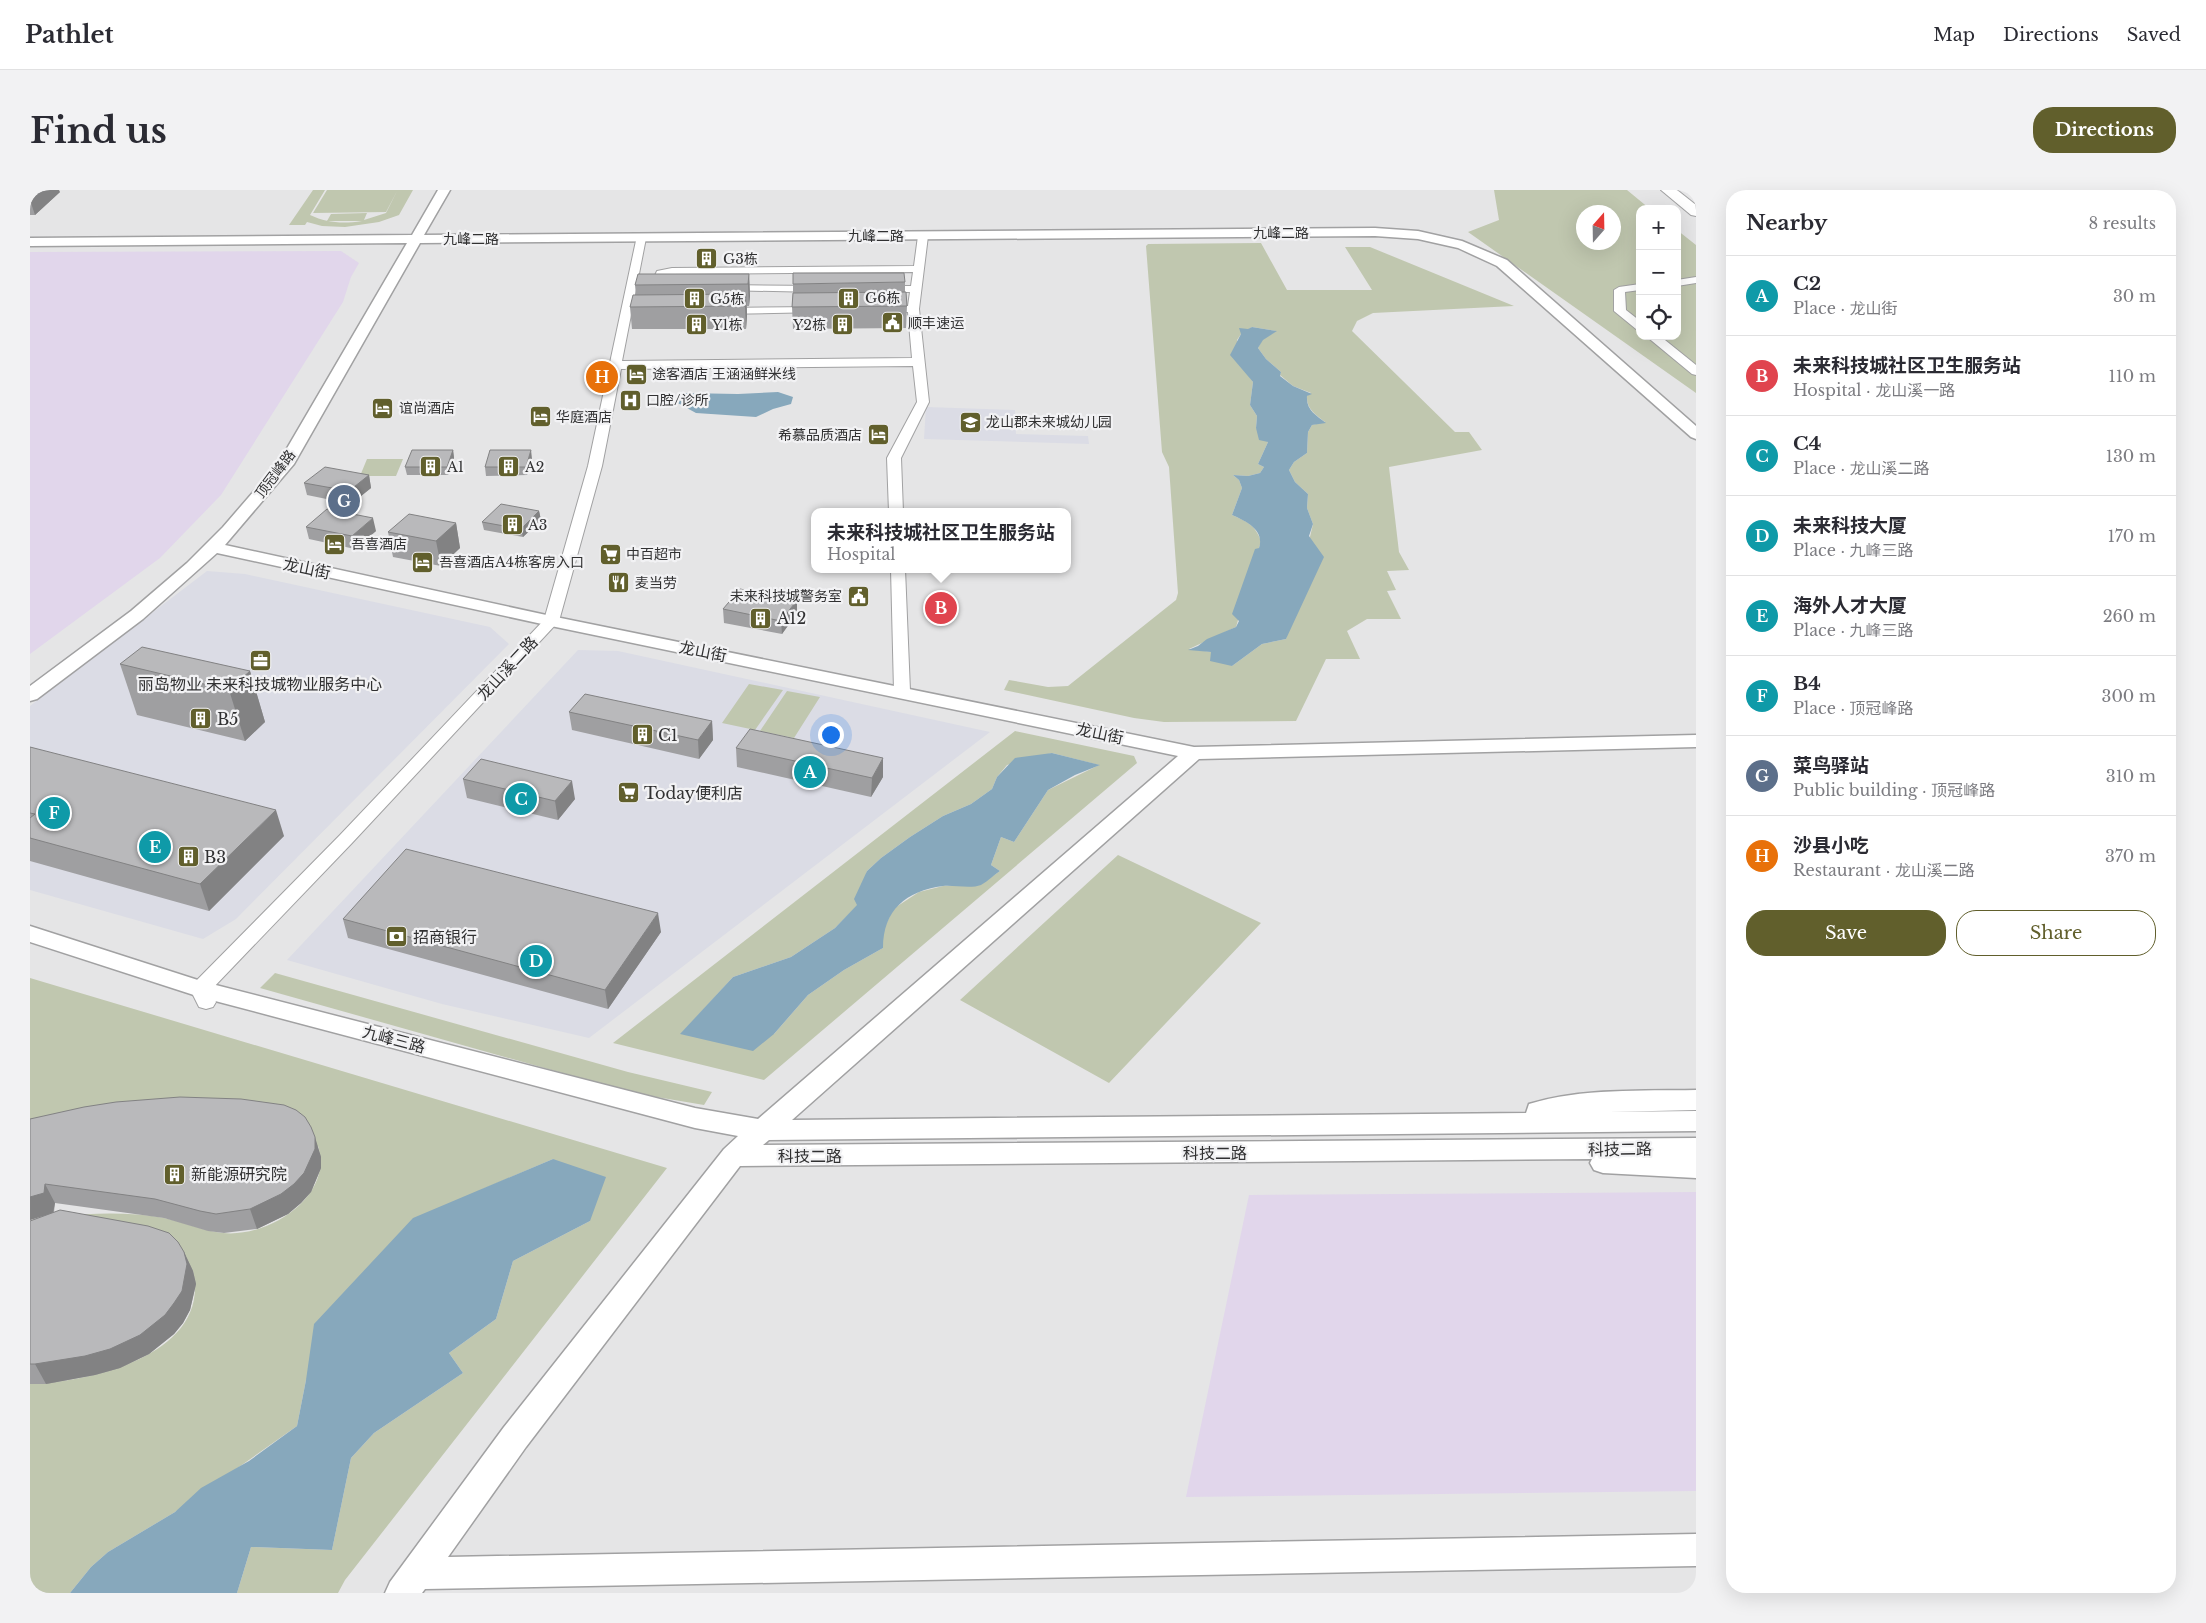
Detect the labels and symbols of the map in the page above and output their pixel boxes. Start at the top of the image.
north arrow [1576,205,1621,250]
street label: 九峰二路 [1253,224,1309,242]
street label: 九峰二路 [848,227,904,245]
street label: 九峰二路 [443,230,499,248]
building icon: G3栋 [695,247,719,271]
place label: G3栋 [723,250,758,268]
building icon: G6栋 [837,286,861,310]
building icon: G5栋 [682,287,706,311]
place label: G6栋 [865,289,900,307]
place label: G5栋 [710,290,744,308]
public building icon: 顺丰速运 [880,311,904,335]
building icon: Y1栋 [684,313,708,337]
building icon: Y2栋 [830,313,854,337]
place label: 顺丰速运 [908,314,964,332]
place label: Y1栋 [711,316,743,334]
place label: Y2栋 [792,316,826,334]
pin: H [586,358,618,396]
hotel icon: 途客酒店 王涵涵鲜米线 [624,362,648,386]
place label: 途客酒店 王涵涵鲜米线 [652,365,796,383]
hospital icon: 口腔/诊所 [618,388,642,412]
place label: 口腔/诊所 [646,391,708,409]
hotel icon: 谊尚酒店 [371,396,395,420]
place label: 谊尚酒店 [399,399,455,417]
hotel icon: 华庭酒店 [528,405,552,429]
place label: 华庭酒店 [556,408,612,426]
school or university icon: 龙山郡未来城幼儿园 [958,410,982,434]
place label: 龙山郡未来城幼儿园 [986,413,1112,431]
hotel icon: 希慕品质酒店 [866,423,890,447]
place label: 希慕品质酒店 [778,426,862,444]
street label: 顶冠峰路 [251,446,299,502]
building icon: A1 [419,455,443,479]
building icon: A2 [497,455,521,479]
place label: A1 [446,458,464,476]
place label: A2 [524,458,544,476]
pin: G [328,482,360,520]
building icon: A3 [500,513,524,537]
place label: A3 [527,516,547,534]
hotel icon: 吾喜酒店 [323,532,347,556]
place label: 吾喜酒店 [351,535,407,553]
supermarket icon: 中百超市 [598,542,622,566]
place label: 中百超市 [626,545,682,563]
hotel icon: 吾喜酒店A4栋客房入口 [411,550,435,574]
street label: 龙山街 [281,553,333,583]
place label: 吾喜酒店A4栋客房入口 [439,553,584,571]
restaurant icon: 麦当劳 [607,571,631,595]
place label: 麦当劳 [635,574,677,592]
public building icon: 未来科技城警务室 [846,584,870,608]
place label: 未来科技城警务室 [730,587,842,605]
pin: B [925,589,957,627]
building icon: A12 [749,606,773,630]
place label: A12 [776,608,806,628]
street label: 龙山溪二路 [472,632,542,704]
street label: 龙山街 [678,637,728,665]
office icon: 丽岛物业 未来科技城物业服务中心 [248,648,272,672]
place label: 丽岛物业 未来科技城物业服务中心 [138,674,382,694]
building icon: B5 [189,707,213,731]
place label: B5 [217,709,238,729]
street label: 龙山街 [1074,718,1126,748]
your location [818,722,844,748]
building icon: C1 [630,723,654,747]
place label: C1 [658,725,678,745]
pin: A [794,753,826,791]
pin: C [505,780,537,818]
supermarket icon: Today便利店 [616,781,640,805]
place label: Today便利店 [644,783,743,803]
pin: F [38,794,70,832]
pin: E [139,828,171,866]
building icon: B3 [176,845,200,869]
place label: B3 [204,847,226,867]
bank icon: 招商银行 [385,925,409,949]
place label: 招商银行 [413,927,477,947]
pin: D [520,942,552,980]
street label: 九峰三路 [360,1021,428,1057]
street label: 科技二路 [1588,1138,1652,1160]
street label: 科技二路 [1183,1143,1247,1163]
street label: 科技二路 [778,1146,842,1166]
building icon: 新能源研究院 [163,1162,187,1186]
place label: 新能源研究院 [191,1164,287,1184]

